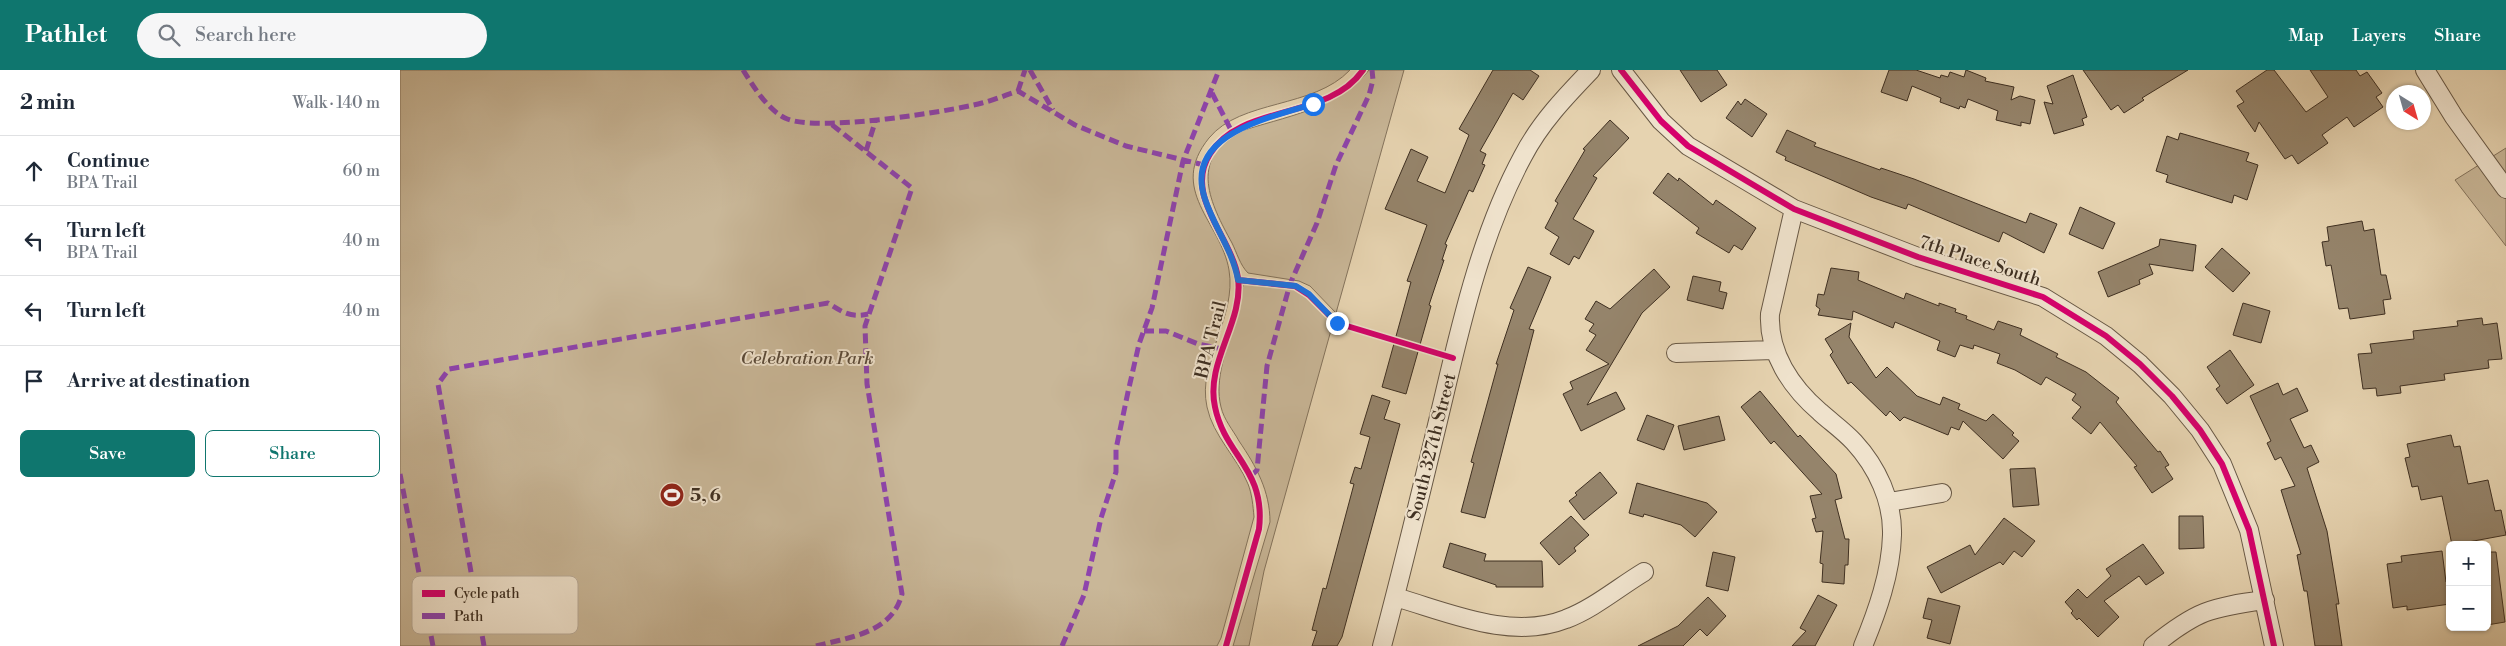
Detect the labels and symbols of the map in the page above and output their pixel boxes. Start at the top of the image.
north arrow [2386,85,2431,130]
route start [1302,93,1325,116]
street label: 7th Place South [1916,230,2044,292]
street label: BPA Trail [1190,298,1232,382]
route end [1326,312,1349,335]
park label: Celebration Park [740,347,874,370]
street label: South 327th Street [1403,370,1462,523]
sports icon: 5, 6 [659,482,685,508]
place label: 5, 6 [690,484,721,507]
legend [412,576,578,634]
text: Cycle path [454,585,520,603]
text: Path [454,608,484,626]

